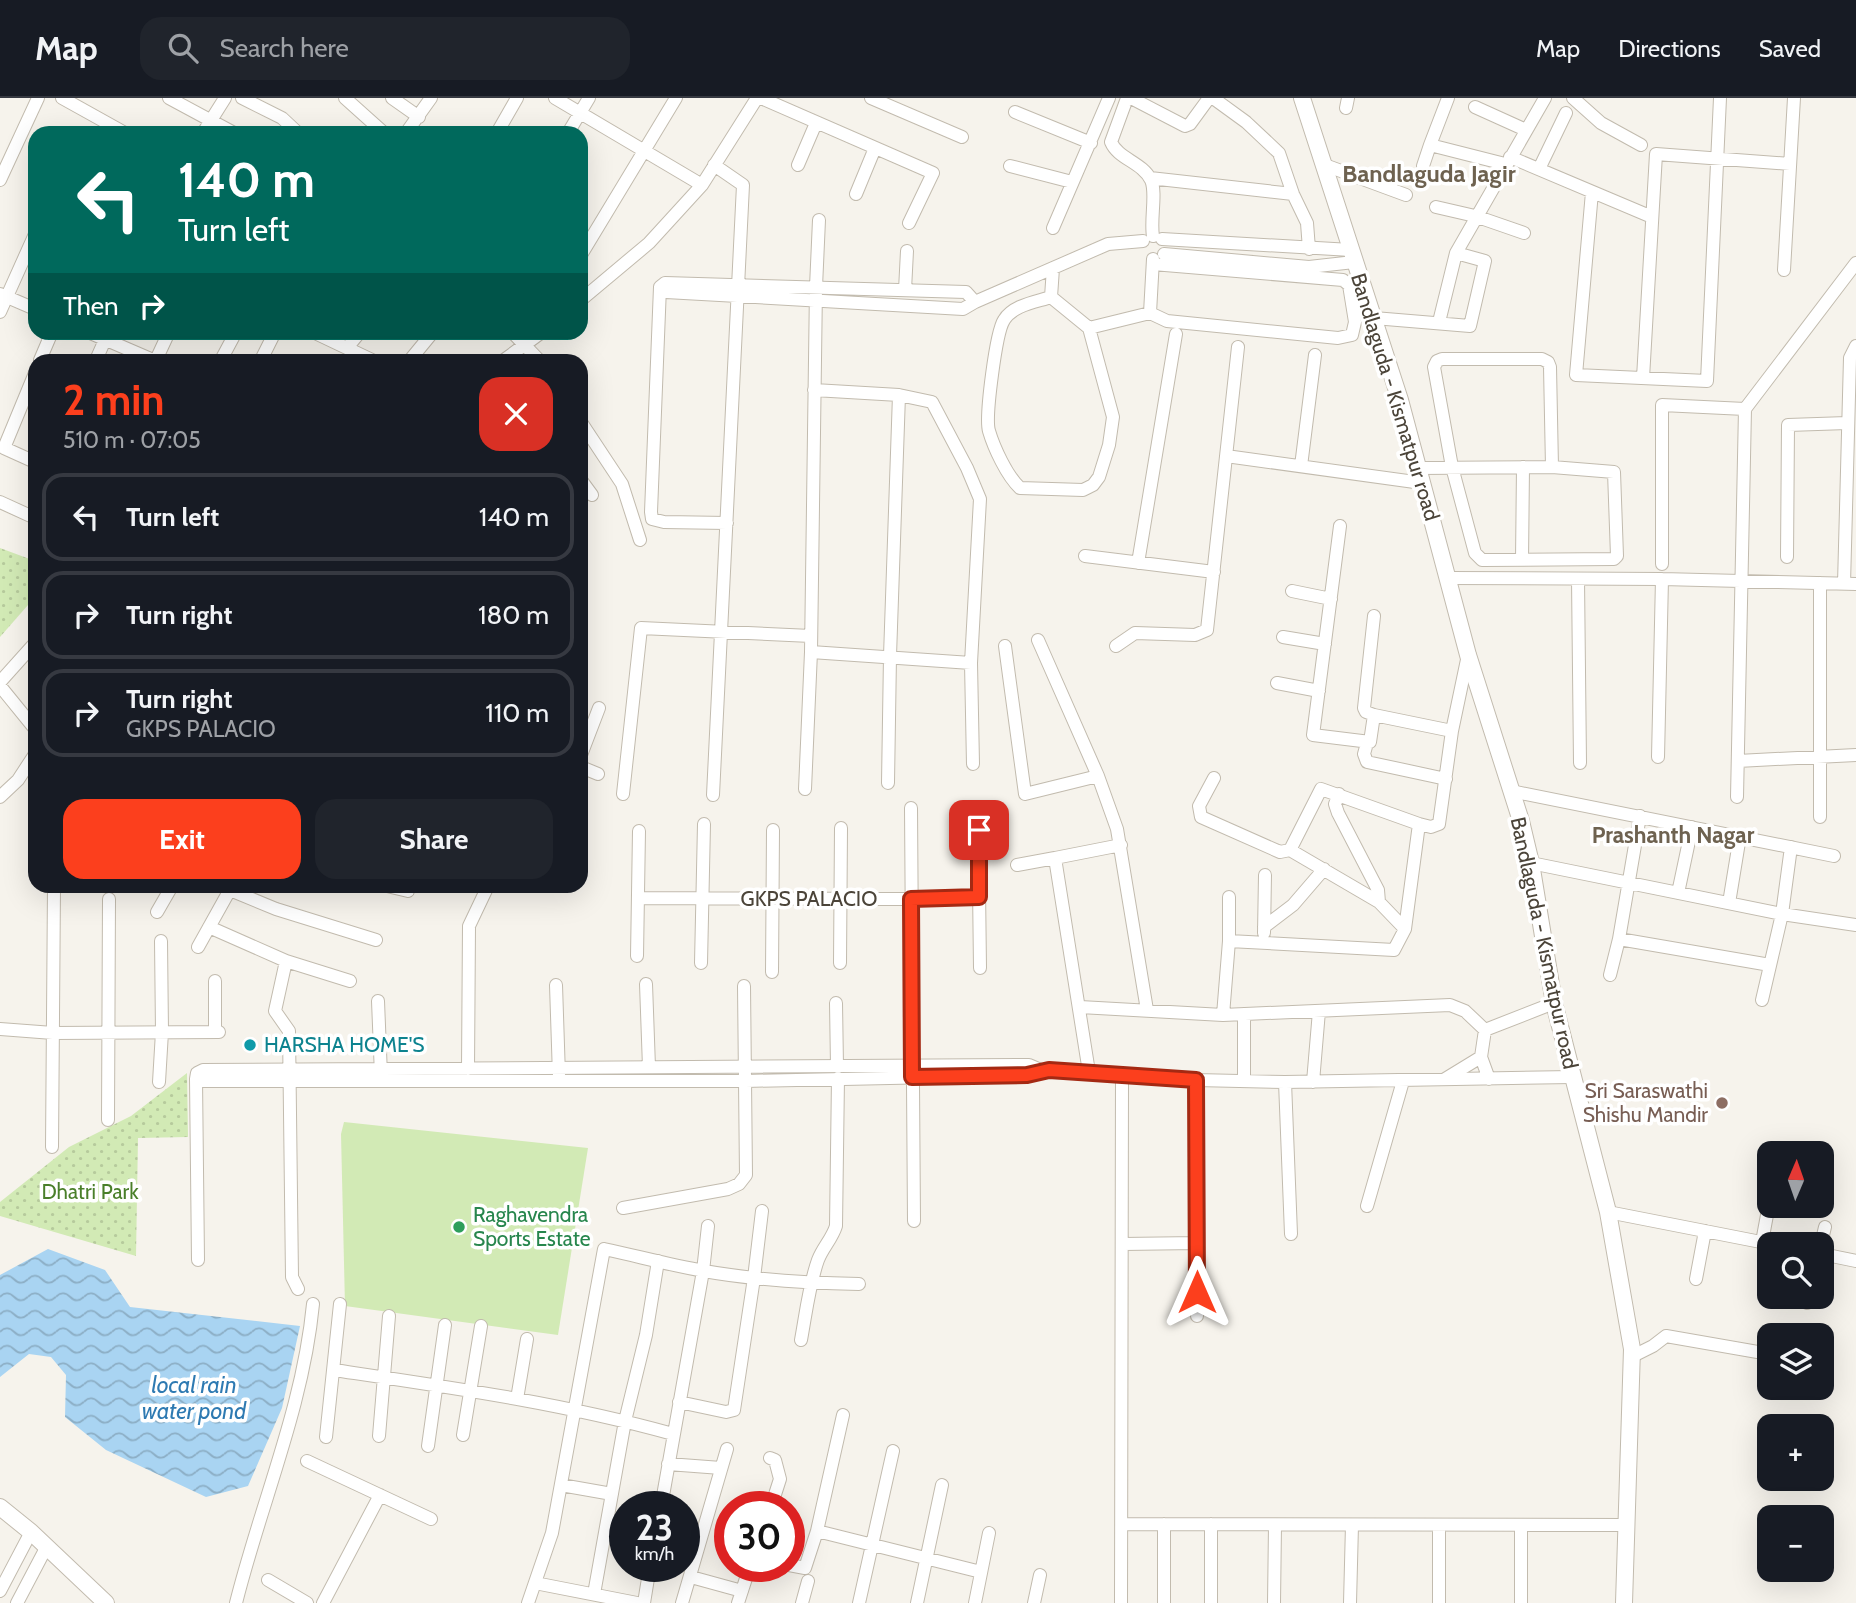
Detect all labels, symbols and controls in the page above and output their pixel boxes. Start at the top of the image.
search box [140,17,630,80]
text: Map [35,28,98,68]
icon: search [164,29,202,67]
text: Search here [220,32,349,64]
text: Map [1536,34,1580,63]
text: Directions [1618,34,1721,63]
text: Saved [1759,34,1821,63]
text: 140 m [178,150,315,209]
icon: left [63,154,154,245]
district label: Bandlaguda Jagir [1342,159,1516,188]
text: Turn left [178,210,289,249]
street label: Bandlaguda - Kismatpur road [1346,270,1445,523]
icon: right [133,287,171,325]
text: Then [63,290,119,322]
text: 2 min [63,374,164,426]
button: close [479,377,553,451]
text: 510 m · 07:05 [63,426,201,454]
icon: left [67,498,105,536]
text: Turn left [126,501,219,533]
text: 140 m [479,501,549,533]
icon: right [67,596,105,634]
text: Turn right [126,599,232,631]
text: 180 m [478,599,549,631]
text: Turn right [126,683,232,715]
icon: right [67,694,105,732]
text: 110 m [485,697,549,729]
text: GKPS PALACIO [126,715,276,743]
button: Exit [63,799,301,879]
button: Share [315,799,553,879]
pin [949,800,1009,860]
icon: arrive [960,811,998,849]
street label: Bandlaguda - Kismatpur road [1506,814,1583,1071]
district label: Prashanth Nagar [1592,821,1755,849]
street label: GKPS PALACIO [741,886,877,911]
place label: HARSHA HOME'S [264,1032,425,1057]
marker: HARSHA HOME'S [242,1037,258,1053]
place label: Sri Saraswathi Shishu Mandir [1583,1078,1708,1127]
marker: Sri Saraswathi Shishu Mandir [1714,1095,1730,1111]
north arrow [1757,1141,1834,1218]
map controls [1757,1141,1834,1582]
park label: Dhatri Park [41,1179,139,1204]
place label: Raghavendra Sports Estate [473,1202,591,1251]
marker: Raghavendra Sports Estate [451,1219,467,1235]
button: search [1757,1232,1834,1309]
position arrow [1160,1255,1234,1329]
button: layers [1757,1323,1834,1400]
water label: local rain water pond [142,1371,247,1425]
button: + [1757,1414,1834,1491]
speed limit sign: 30 [714,1491,805,1582]
button: − [1757,1505,1834,1582]
text: 23 [636,1506,673,1549]
text: km/h [635,1543,674,1565]

